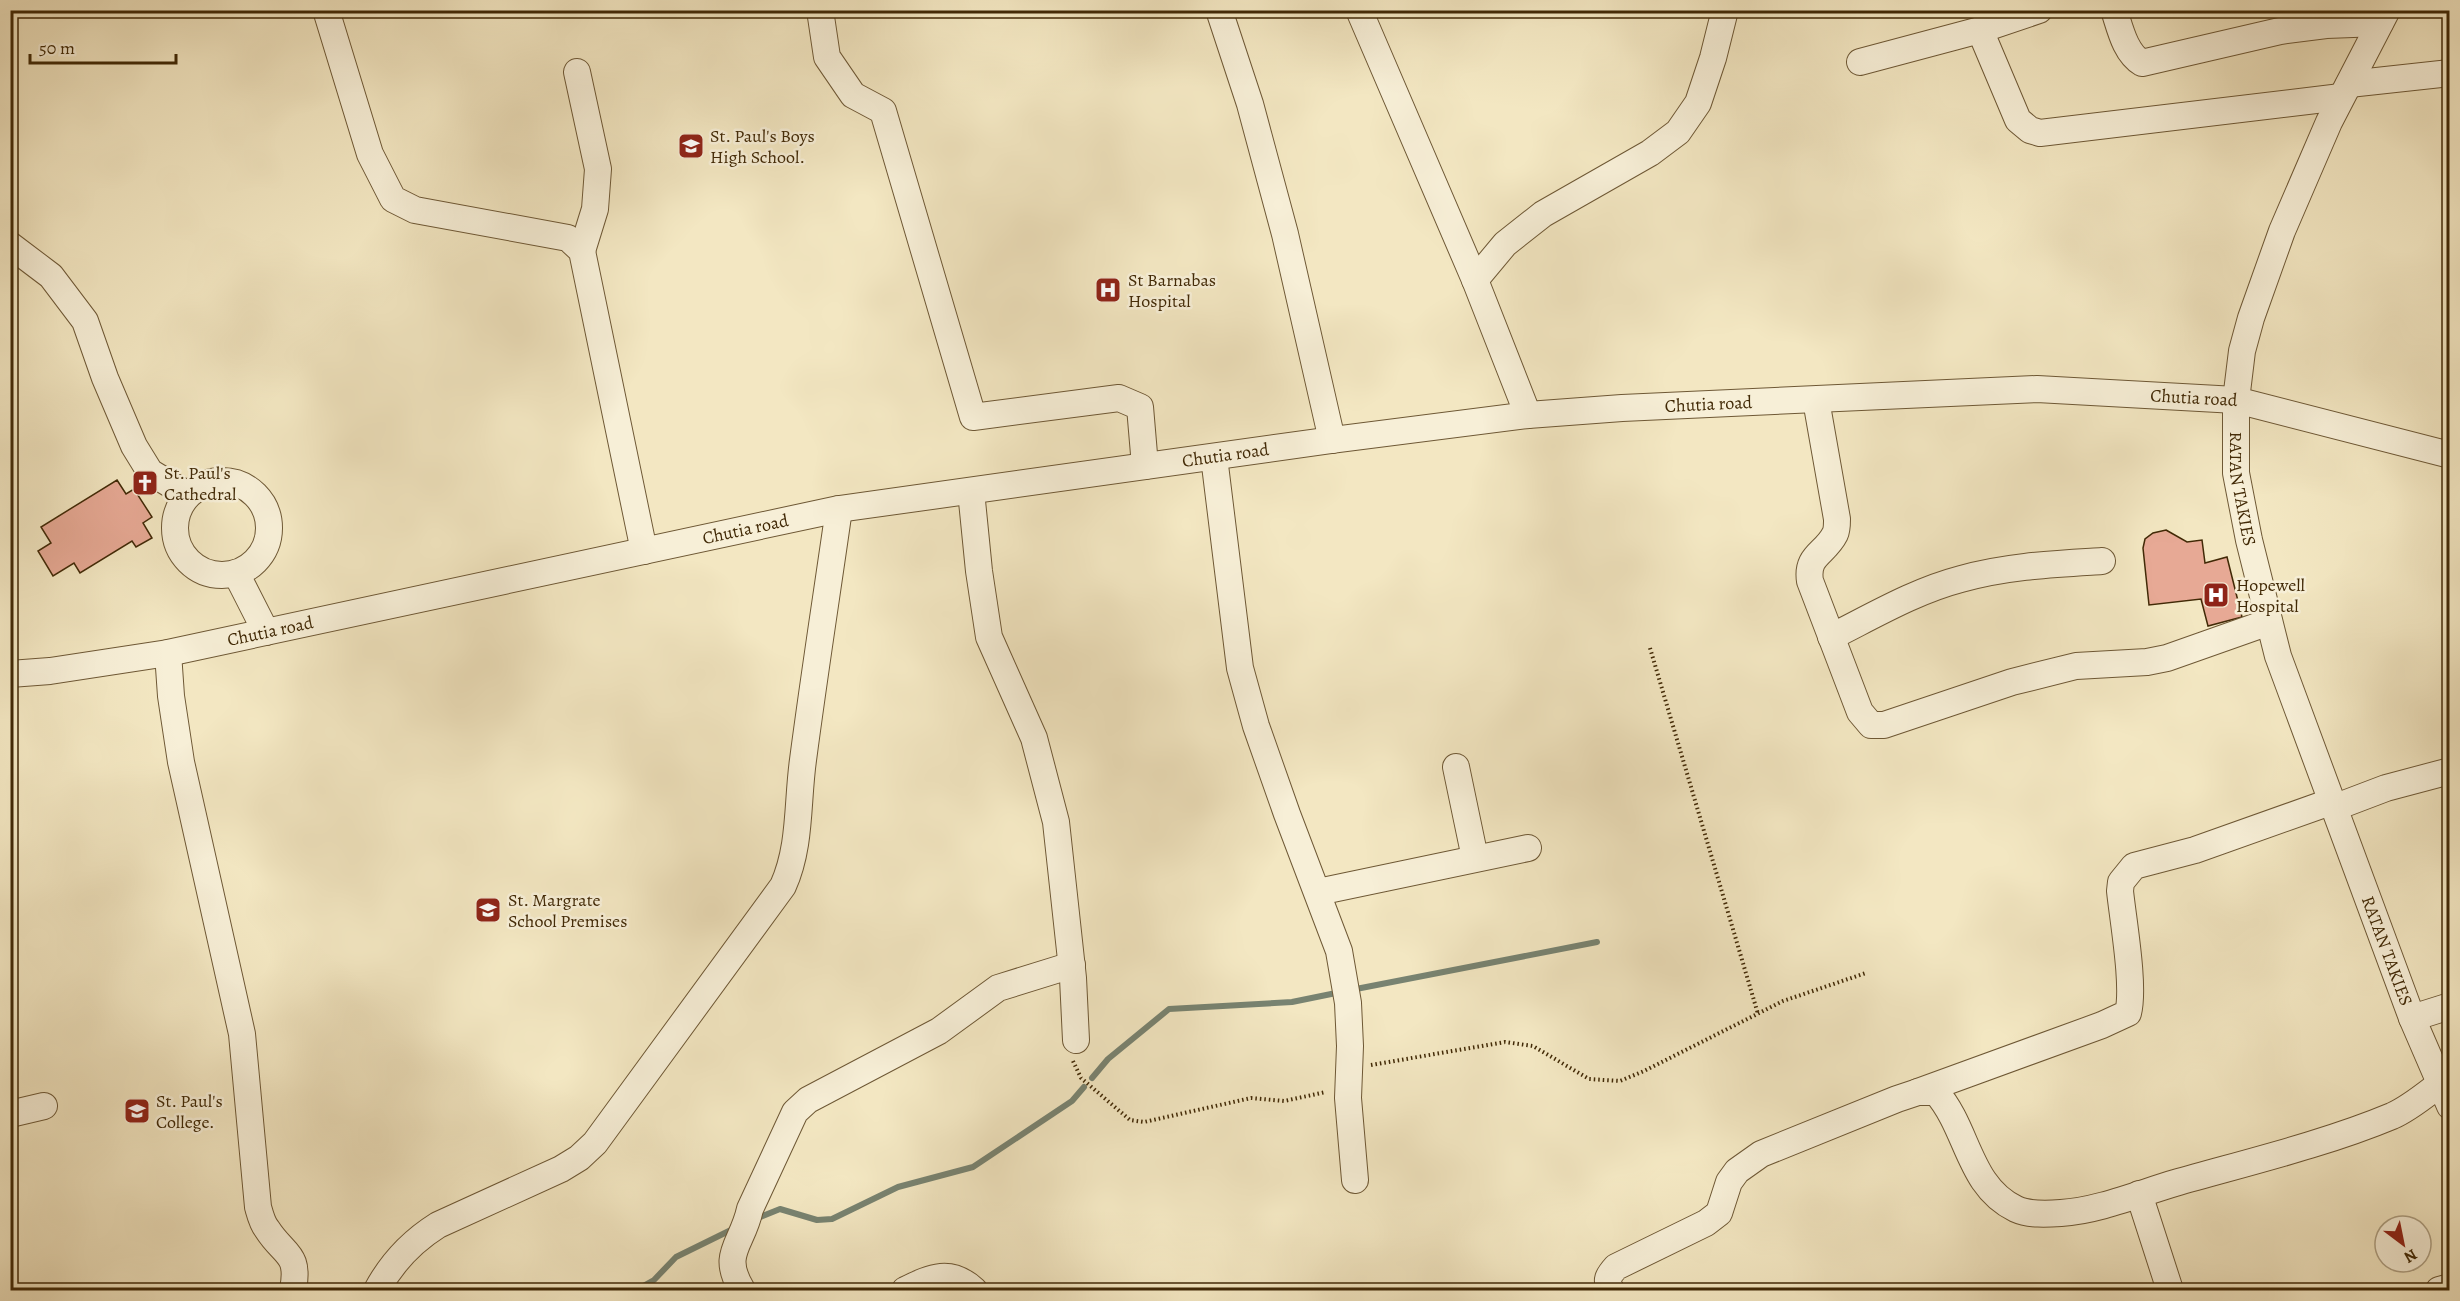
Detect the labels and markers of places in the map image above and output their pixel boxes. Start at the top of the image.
place label: St. Paul's Boys High School. [710,124,815,169]
school or university icon: St. Paul's Boys High School. [676,131,706,161]
place label: St Barnabas Hospital [1128,268,1216,313]
hospital icon: St Barnabas Hospital [1093,275,1123,305]
place label: St. Paul's Cathedral [164,461,237,506]
church icon: St. Paul's Cathedral [130,468,160,498]
place label: Hopewell Hospital [2236,573,2306,618]
hospital icon: Hopewell Hospital [2201,580,2231,610]
place label: St. Margrate School Premises [508,888,627,933]
school or university icon: St. Margrate School Premises [473,895,503,925]
place label: St. Paul's College. [156,1089,223,1134]
school or university icon: St. Paul's College. [122,1096,152,1126]

